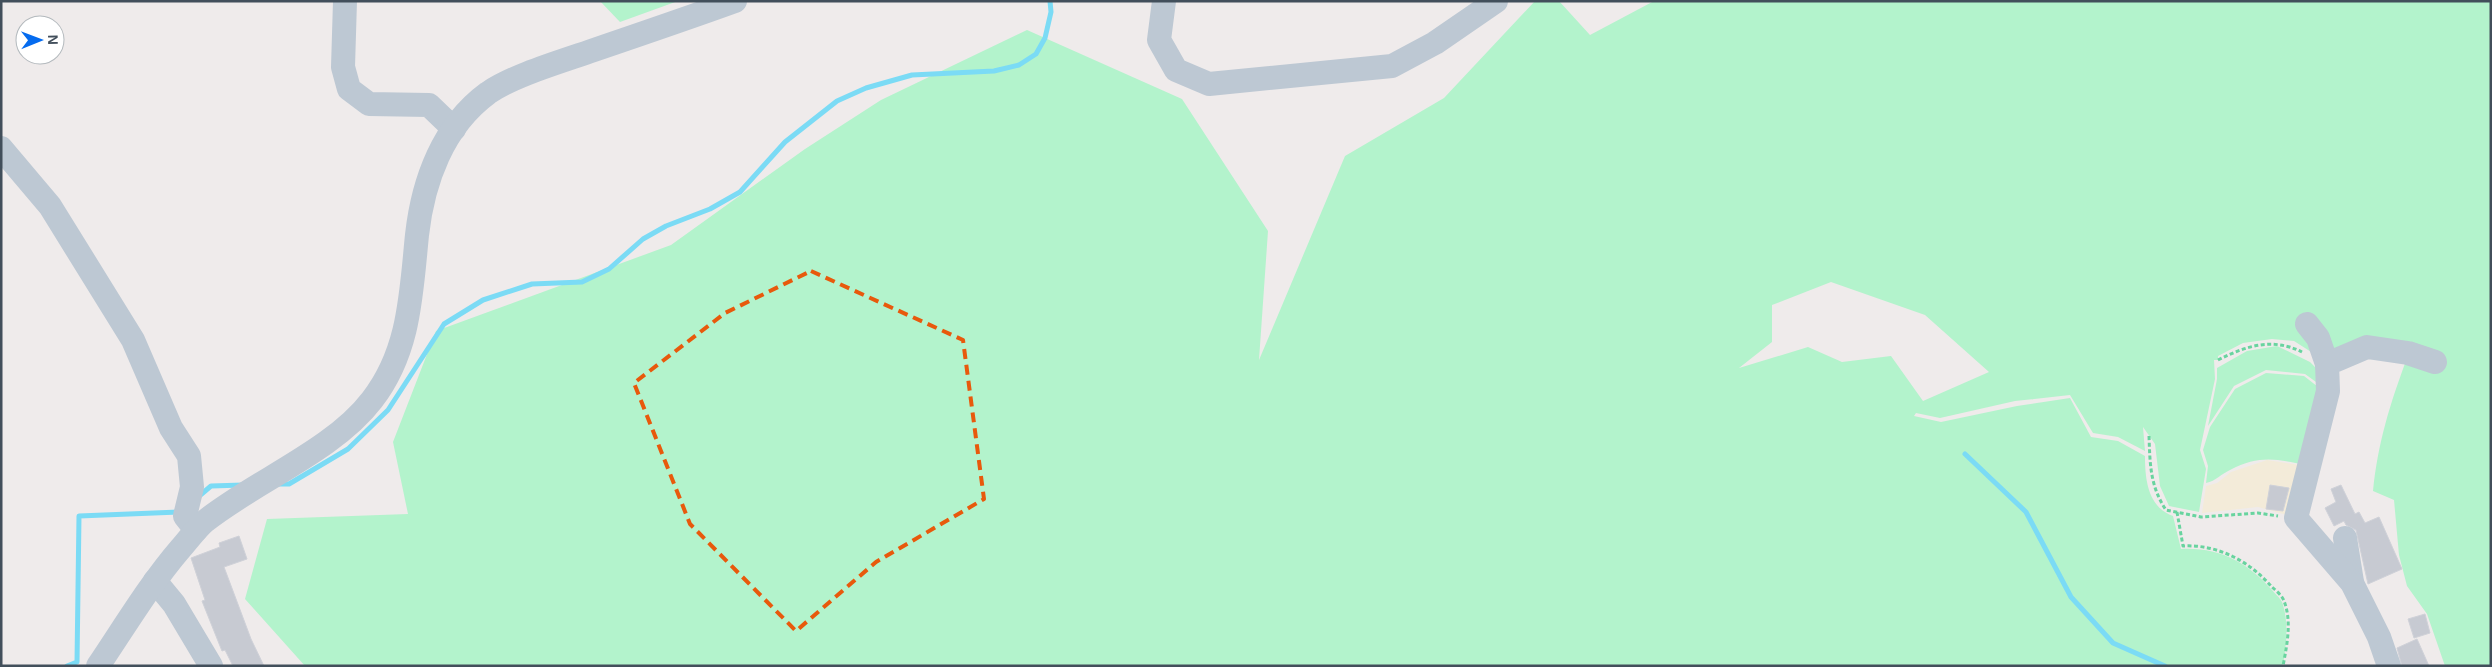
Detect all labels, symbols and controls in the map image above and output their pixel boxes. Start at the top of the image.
north arrow [15,15,65,65]
text: N [45,35,61,45]

